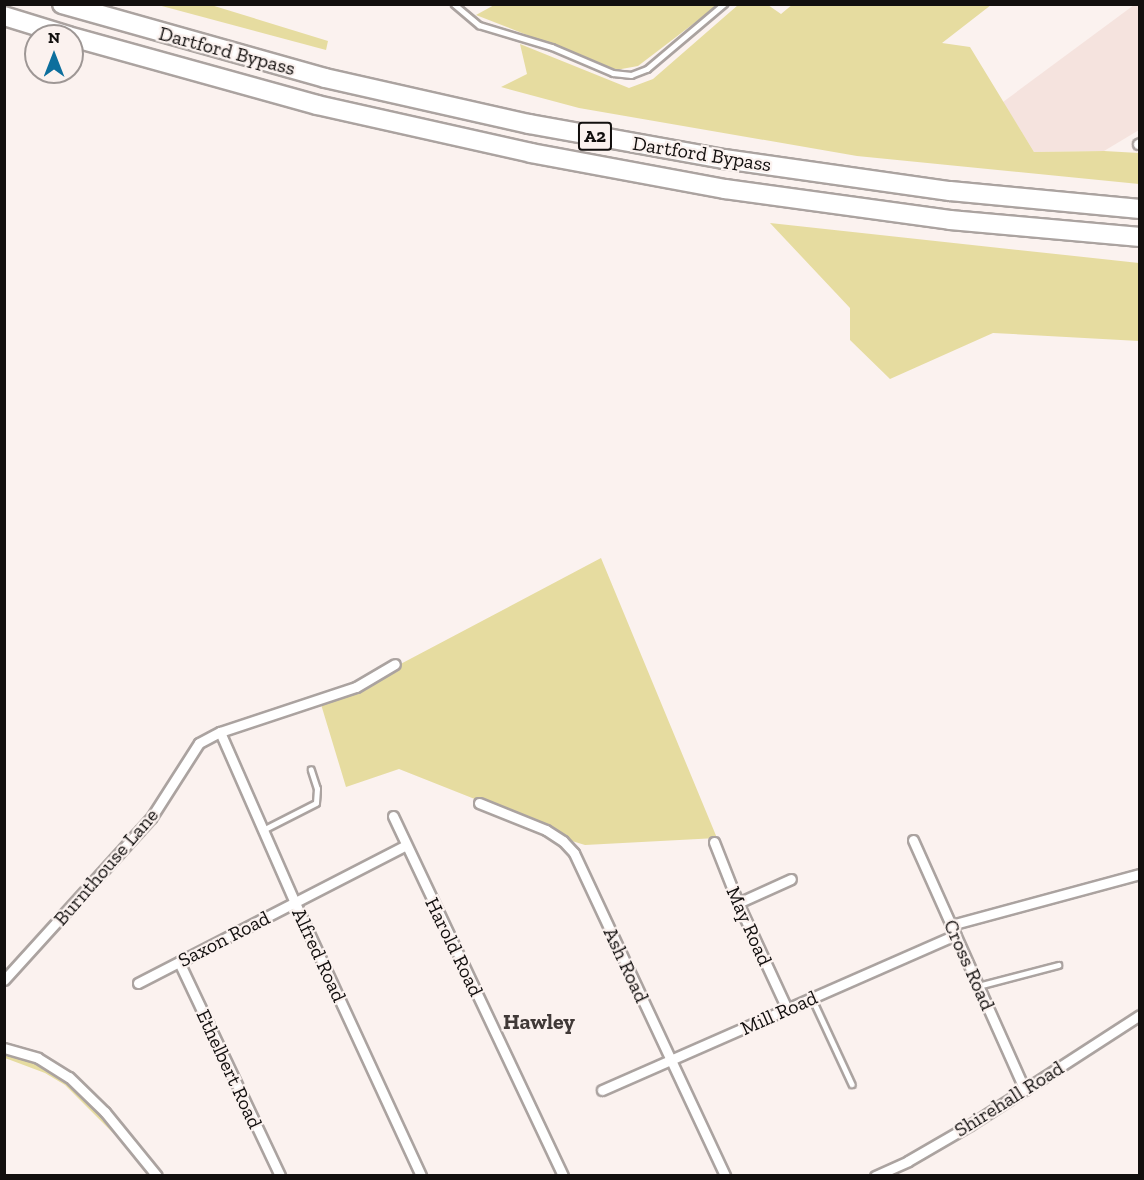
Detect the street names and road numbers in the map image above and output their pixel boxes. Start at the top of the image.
street label: Dartford Bypass [156,21,298,81]
road number: A2 [577,121,613,151]
street label: Dartford Bypass [631,131,773,177]
street label: Burnthouse Lane [49,804,163,930]
street label: May Road [721,883,777,969]
street label: Harold Road [420,894,488,1000]
street label: Alfred Road [287,904,351,1006]
street label: Saxon Road [174,906,274,972]
street label: Cross Road [938,916,1000,1014]
street label: Ash Road [598,923,654,1007]
street label: Mill Road [737,985,821,1041]
street label: Ethelbert Road [191,1006,267,1132]
street label: Shirehall Road [950,1056,1068,1142]

